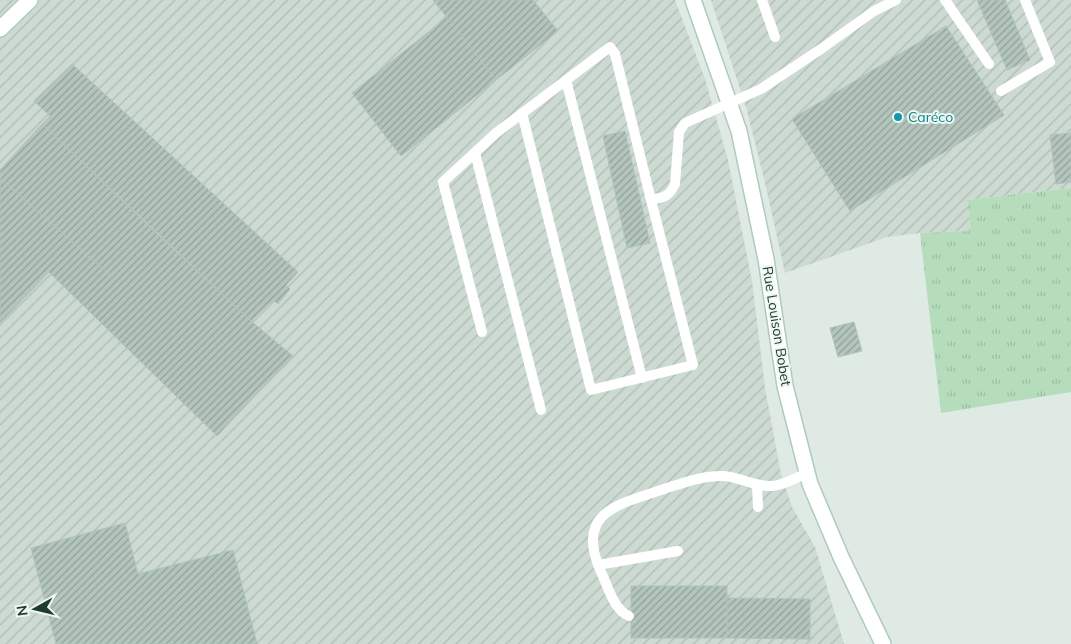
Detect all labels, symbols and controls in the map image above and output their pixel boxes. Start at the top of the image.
place label: Caréco [908,108,953,126]
marker: Caréco [892,111,904,123]
street label: Rue Louison Bobet [759,265,795,387]
north arrow [10,584,60,634]
text: N [12,604,32,617]

